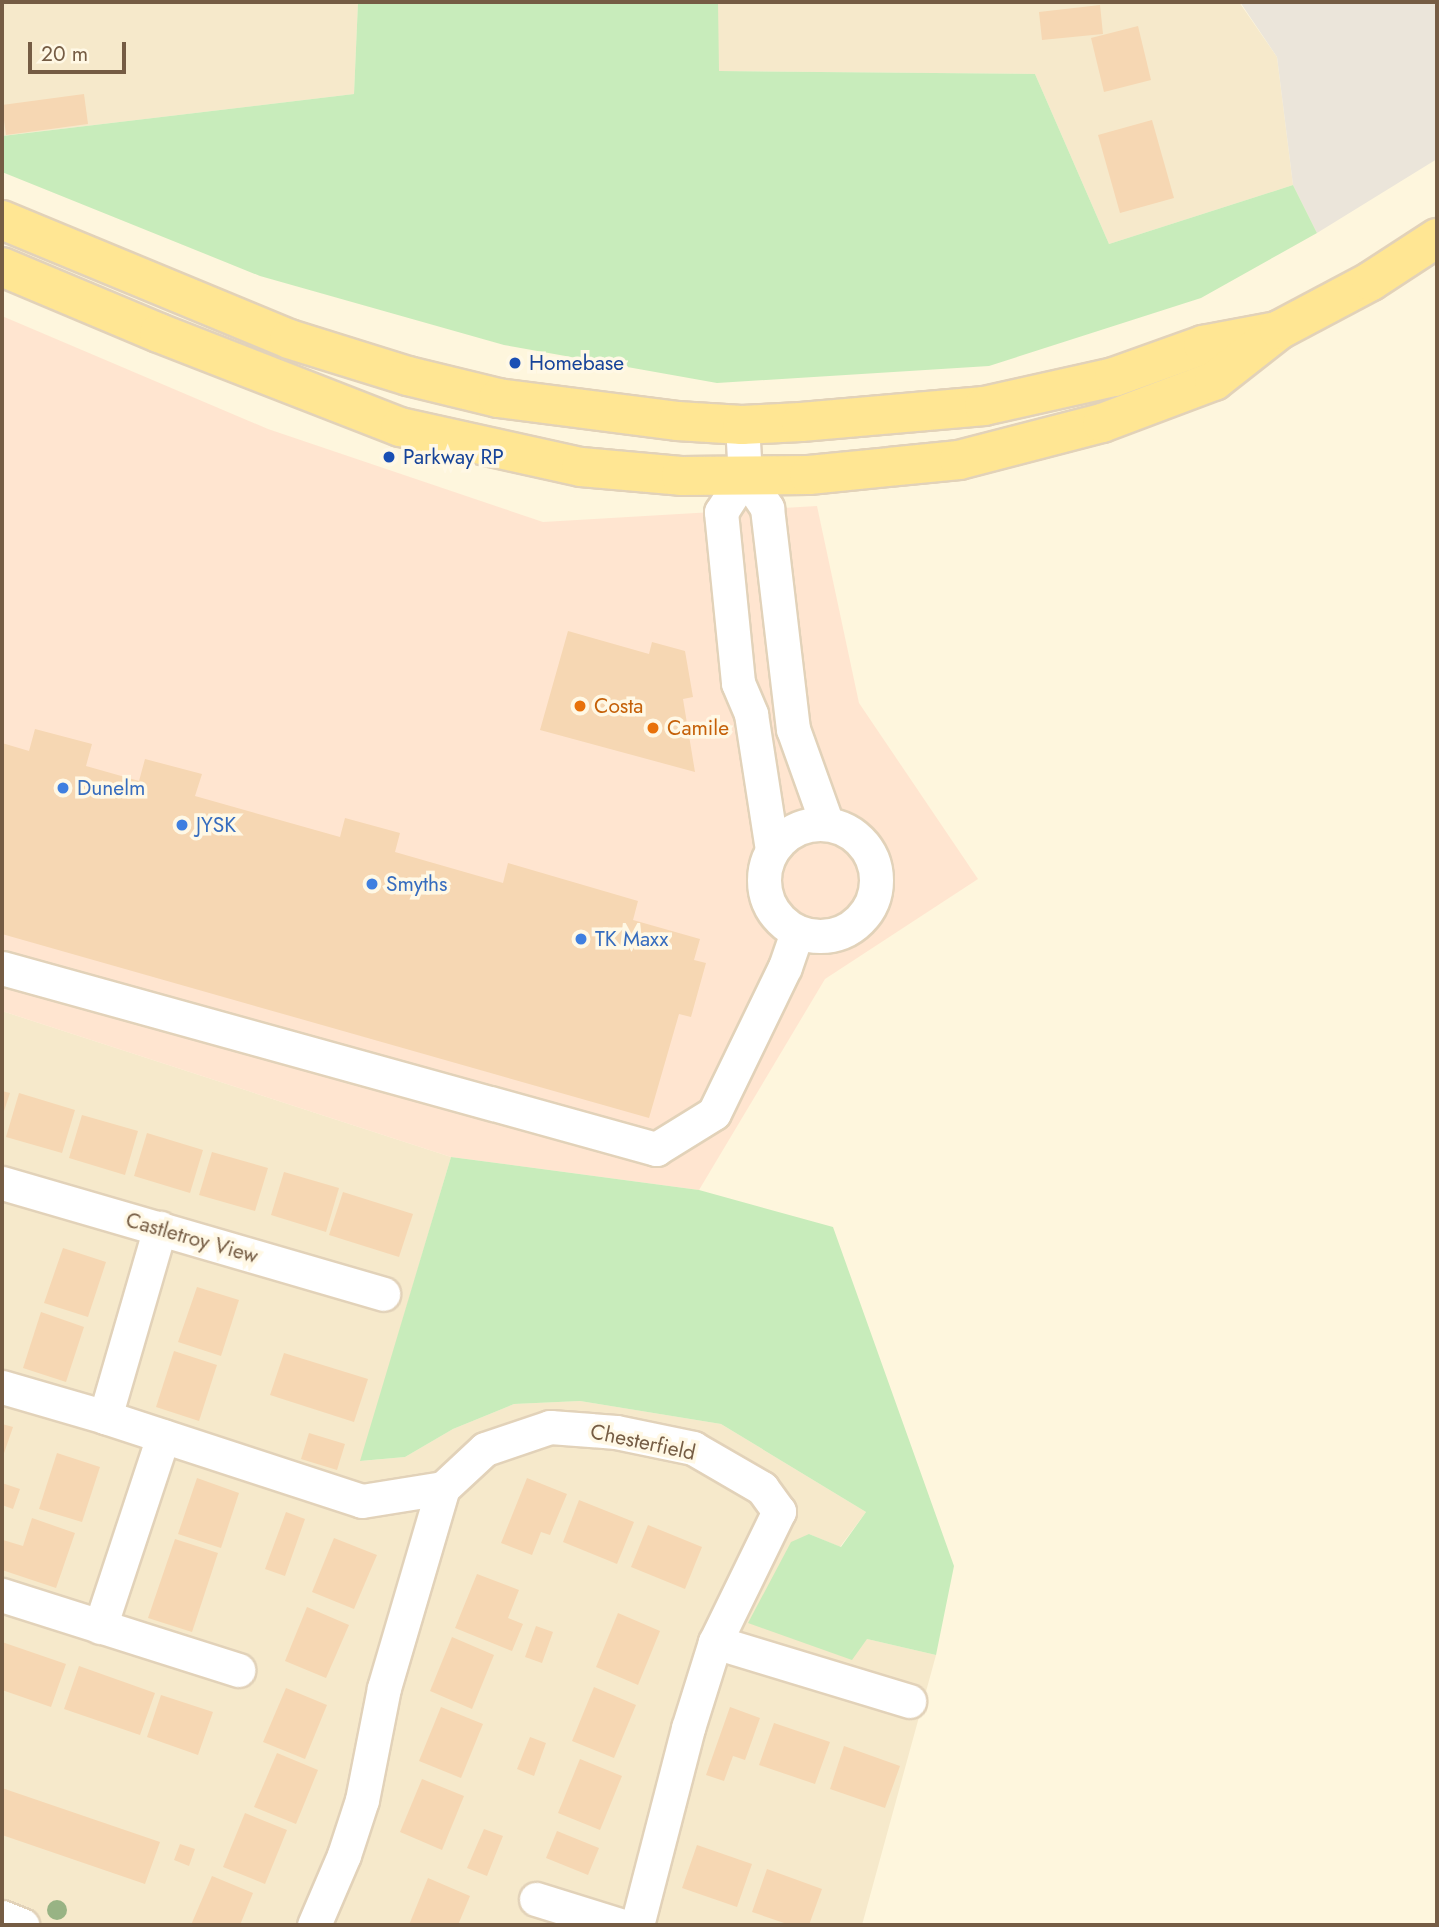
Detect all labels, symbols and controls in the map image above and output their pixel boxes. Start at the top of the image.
scale bar [32,28,130,72]
text: 20 m [41,39,88,69]
place label: Homebase [529,350,624,376]
marker: Homebase [507,355,523,371]
place label: Parkway RP [403,444,504,470]
marker: Parkway RP [381,449,397,465]
place label: Costa [594,693,643,719]
marker: Costa [572,698,588,714]
place label: Camile [667,715,729,741]
marker: Camile [645,720,661,736]
place label: Dunelm [77,775,145,801]
marker: Dunelm [55,780,71,796]
place label: JYSK [196,812,236,838]
marker: JYSK [174,817,190,833]
place label: Smyths [386,871,448,897]
marker: Smyths [364,876,380,892]
place label: TK Maxx [595,926,668,952]
marker: TK Maxx [573,931,589,947]
street label: Castletroy View [123,1207,261,1269]
street label: Chesterfield [588,1419,698,1465]

